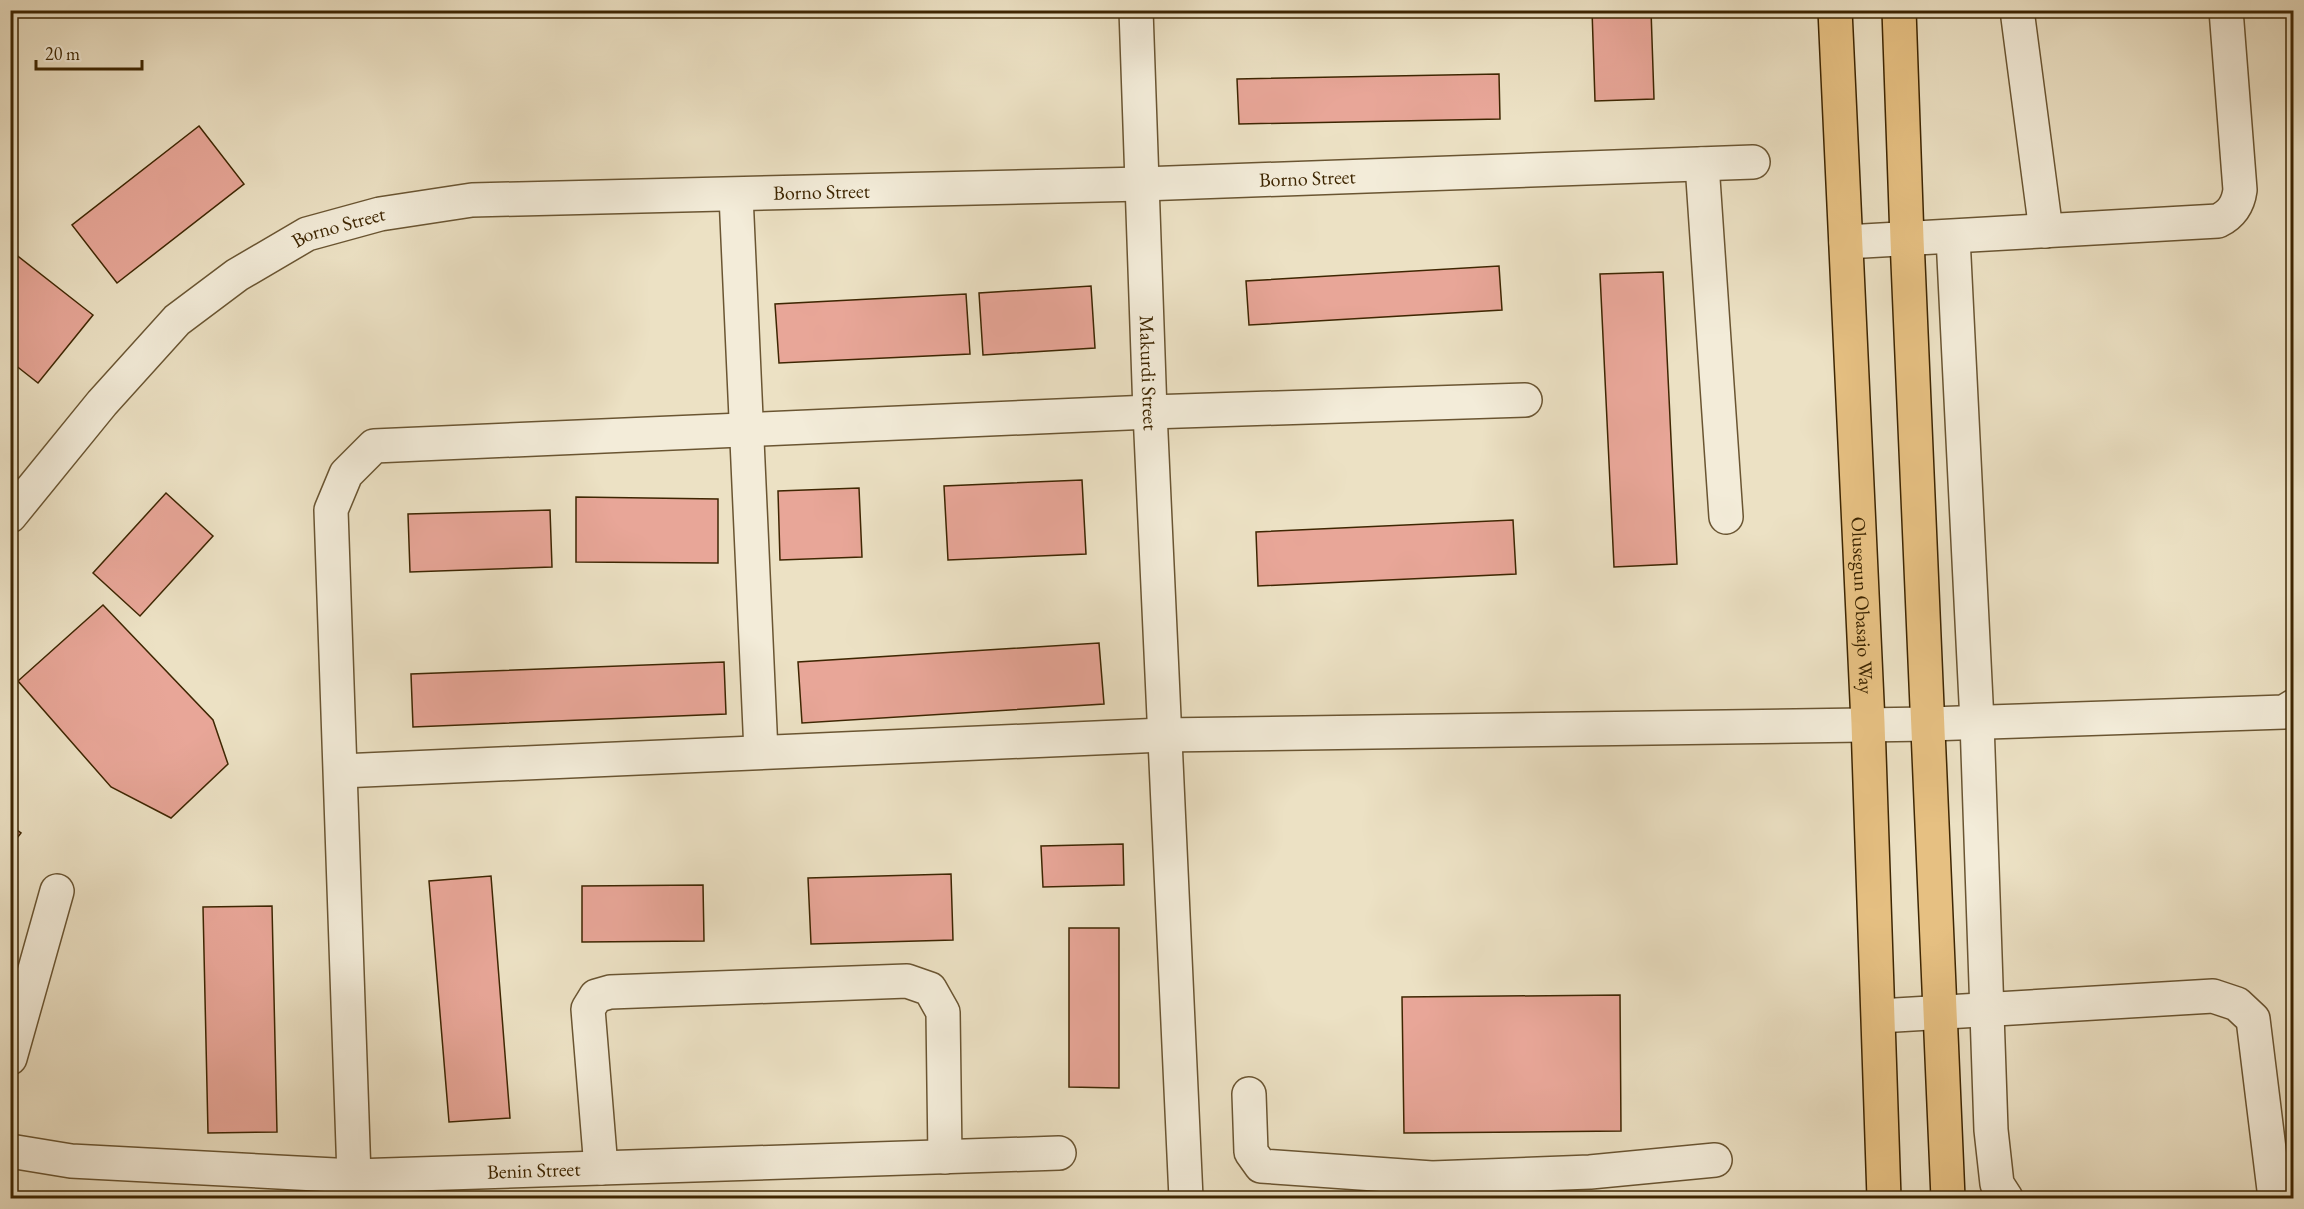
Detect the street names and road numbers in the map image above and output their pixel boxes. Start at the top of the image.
street label: Borno Street [1258,163,1357,193]
street label: Borno Street [773,177,871,206]
street label: Borno Street [287,200,388,253]
street label: Makurdi Street [1134,315,1164,432]
street label: Olusegun Obasajo Way [1845,516,1880,695]
street label: Benin Street [487,1156,582,1185]

